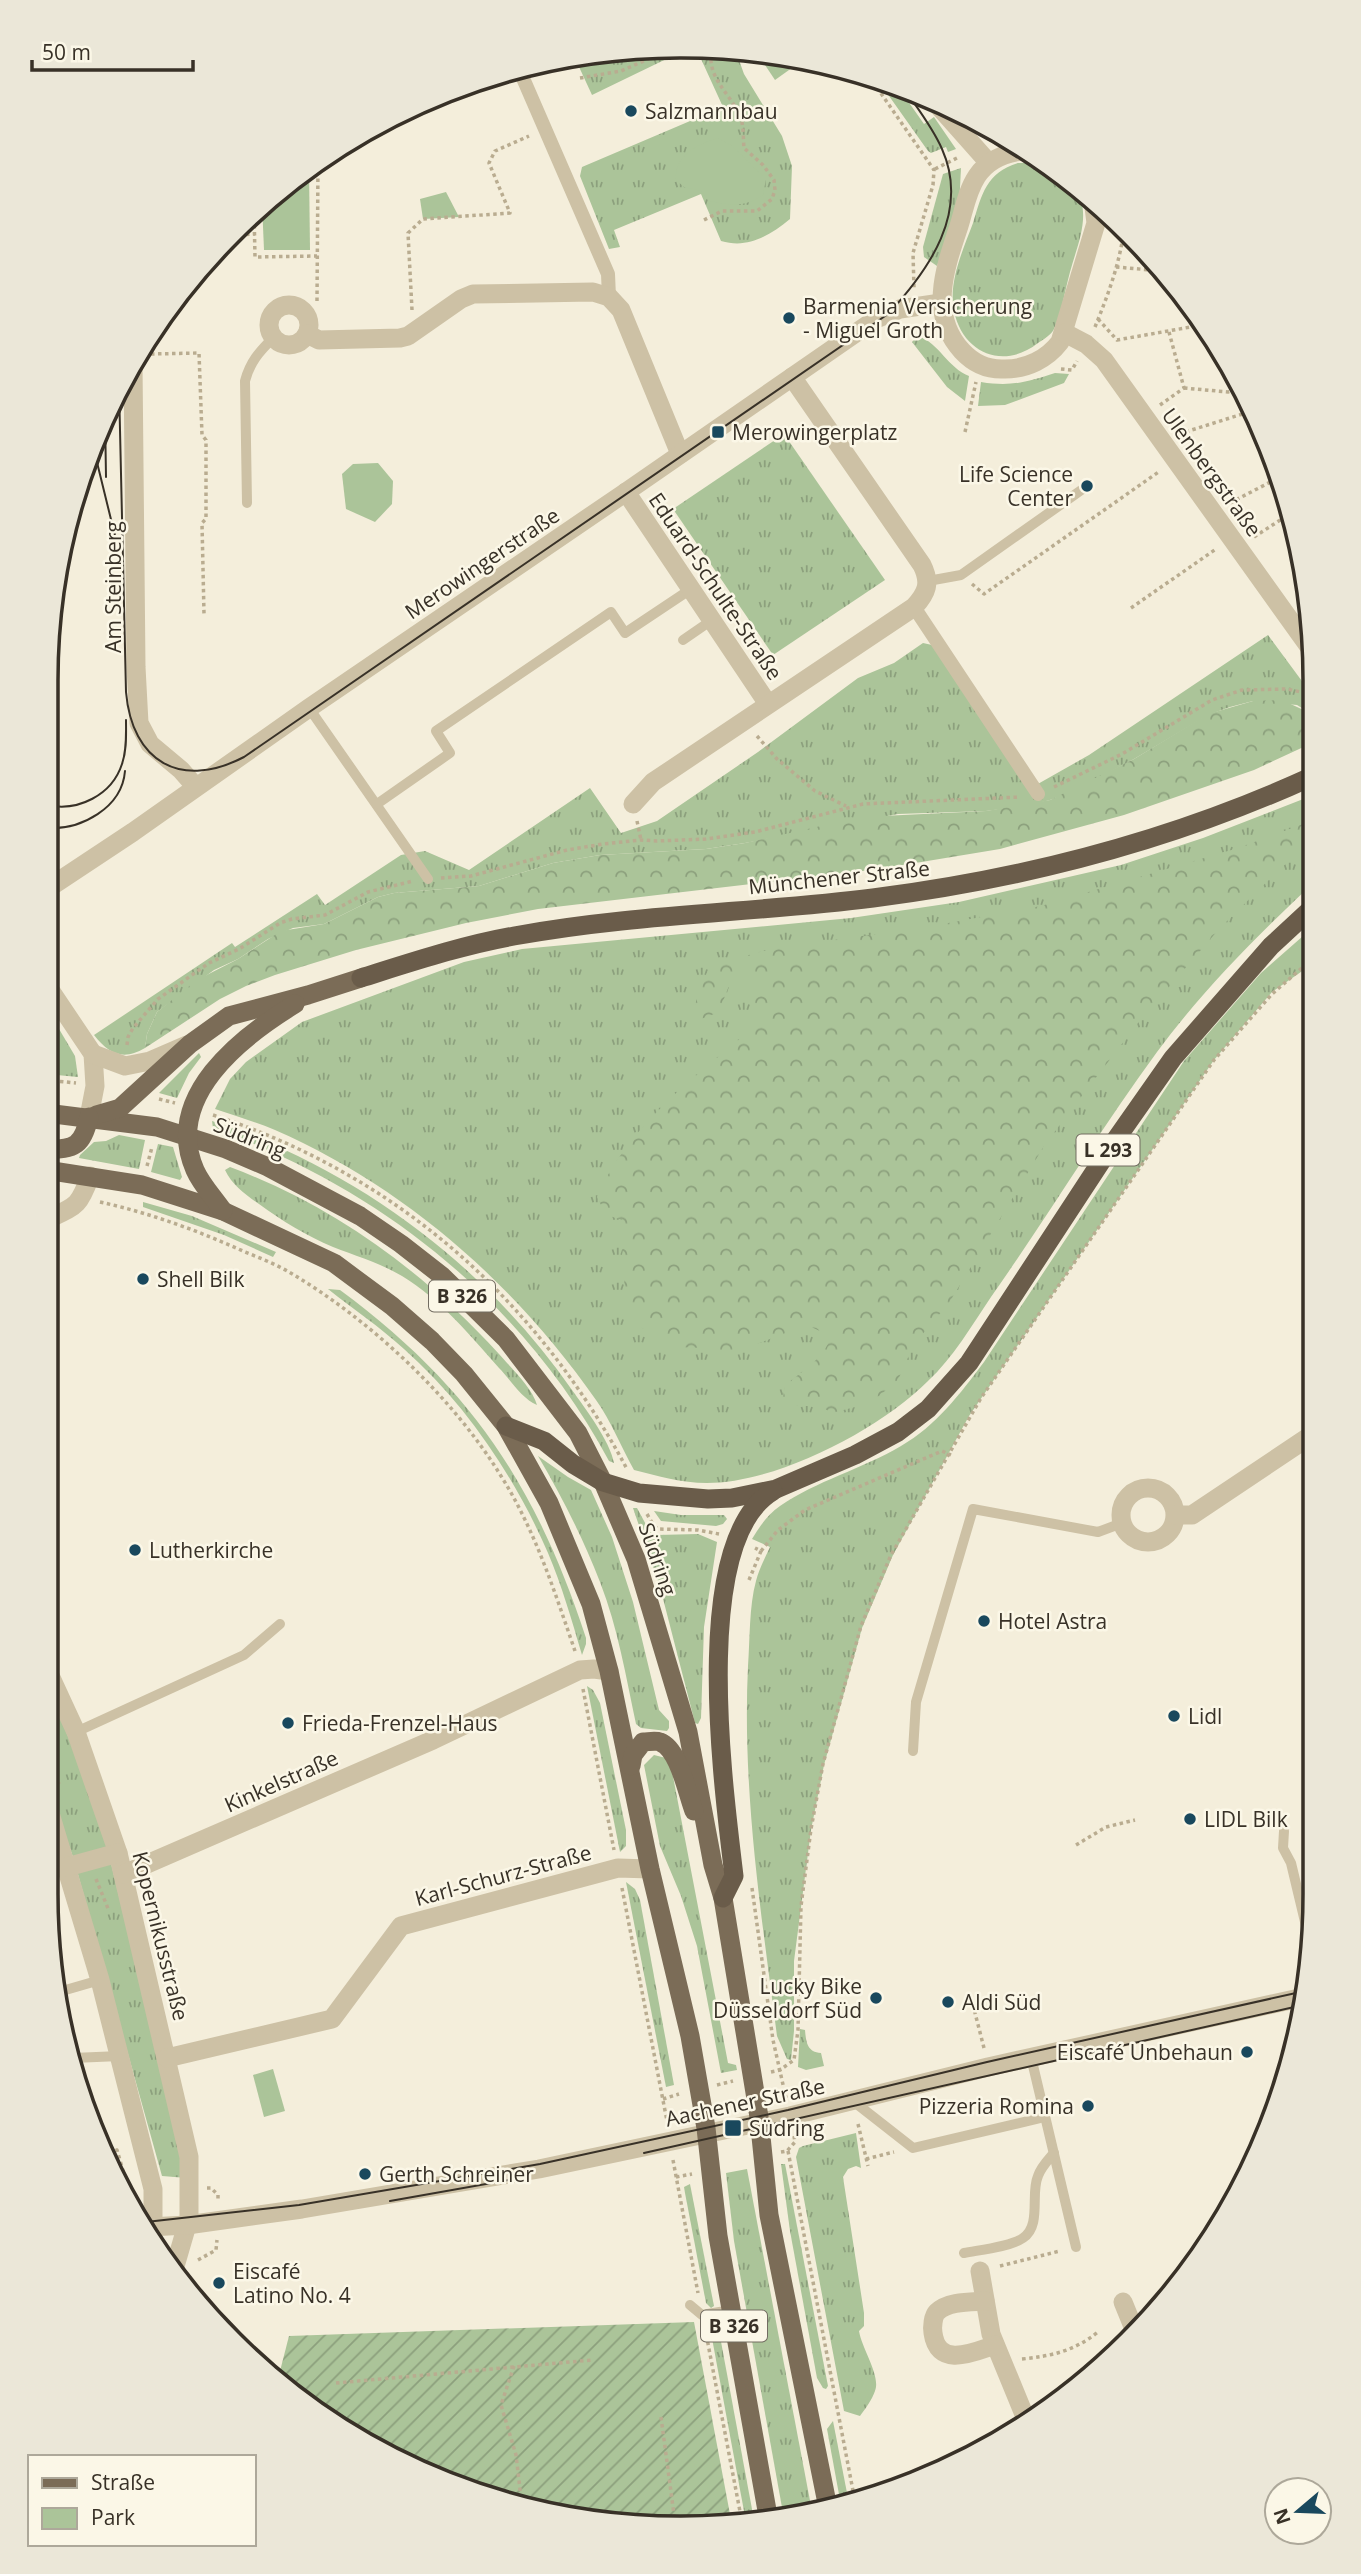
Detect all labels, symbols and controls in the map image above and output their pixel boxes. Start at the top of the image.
scale bar [32,28,192,72]
text: 50 m [42,38,91,66]
place label: Salzmannbau [645,97,778,125]
marker: Salzmannbau [623,103,639,119]
place label: Barmenia Versicherung - Miguel Groth [803,292,1032,344]
marker: Barmenia Versicherung - Miguel Groth [781,310,797,326]
street label: Ulenbergstraße [1156,402,1268,542]
place label: Merowingerplatz [732,418,897,446]
marker: Merowingerplatz [710,424,726,440]
place label: Life Science Center [959,460,1073,512]
marker: Life Science Center [1079,478,1095,494]
street label: Eduard-Schulte-Straße [643,487,789,685]
street label: Merowingerstraße [399,501,565,625]
street label: Am Steinberg [99,521,127,653]
street label: Münchener Straße [747,854,931,900]
street label: Südring [210,1110,290,1164]
road number: L 293 [1076,1134,1140,1166]
place label: Shell Bilk [157,1265,244,1293]
marker: Shell Bilk [135,1271,151,1287]
road number: B 326 [429,1280,495,1312]
street label: Südring [632,1519,684,1599]
place label: Lutherkirche [149,1536,273,1564]
marker: Lutherkirche [127,1542,143,1558]
place label: Hotel Astra [998,1607,1107,1635]
marker: Hotel Astra [976,1613,992,1629]
place label: Lidl [1188,1702,1222,1730]
marker: Lidl [1166,1708,1182,1724]
place label: Frieda-Frenzel-Haus [302,1709,498,1737]
marker: Frieda-Frenzel-Haus [280,1715,296,1731]
street label: Kinkelstraße [220,1743,342,1819]
place label: LIDL Bilk [1204,1805,1288,1833]
marker: LIDL Bilk [1182,1811,1198,1827]
street label: Karl-Schurz-Straße [412,1838,594,1912]
street label: Kopernikusstraße [126,1848,196,2024]
place label: Lucky Bike Düsseldorf Süd [713,1972,862,2024]
place label: Aldi Süd [962,1988,1041,2016]
marker: Lucky Bike Düsseldorf Süd [868,1990,884,2006]
marker: Aldi Süd [940,1994,956,2010]
place label: Eiscafé Unbehaun [1057,2038,1233,2066]
marker: Eiscafé Unbehaun [1239,2044,1255,2060]
street label: Aachener Straße [663,2071,827,2133]
place label: Pizzeria Romina [919,2092,1074,2120]
marker: Pizzeria Romina [1080,2098,1096,2114]
place label: Südring [749,2114,824,2142]
marker: Südring [723,2118,743,2138]
place label: Gerth Schreiner [379,2160,534,2188]
marker: Gerth Schreiner [357,2166,373,2182]
place label: Eiscafé Latino No. 4 [233,2257,351,2309]
marker: Eiscafé Latino No. 4 [211,2275,227,2291]
road number: B 326 [701,2310,767,2342]
legend [28,2455,256,2546]
text: Straße [91,2468,155,2496]
north arrow [1263,2476,1333,2546]
text: Park [91,2503,135,2531]
text: N [1267,2505,1297,2528]

